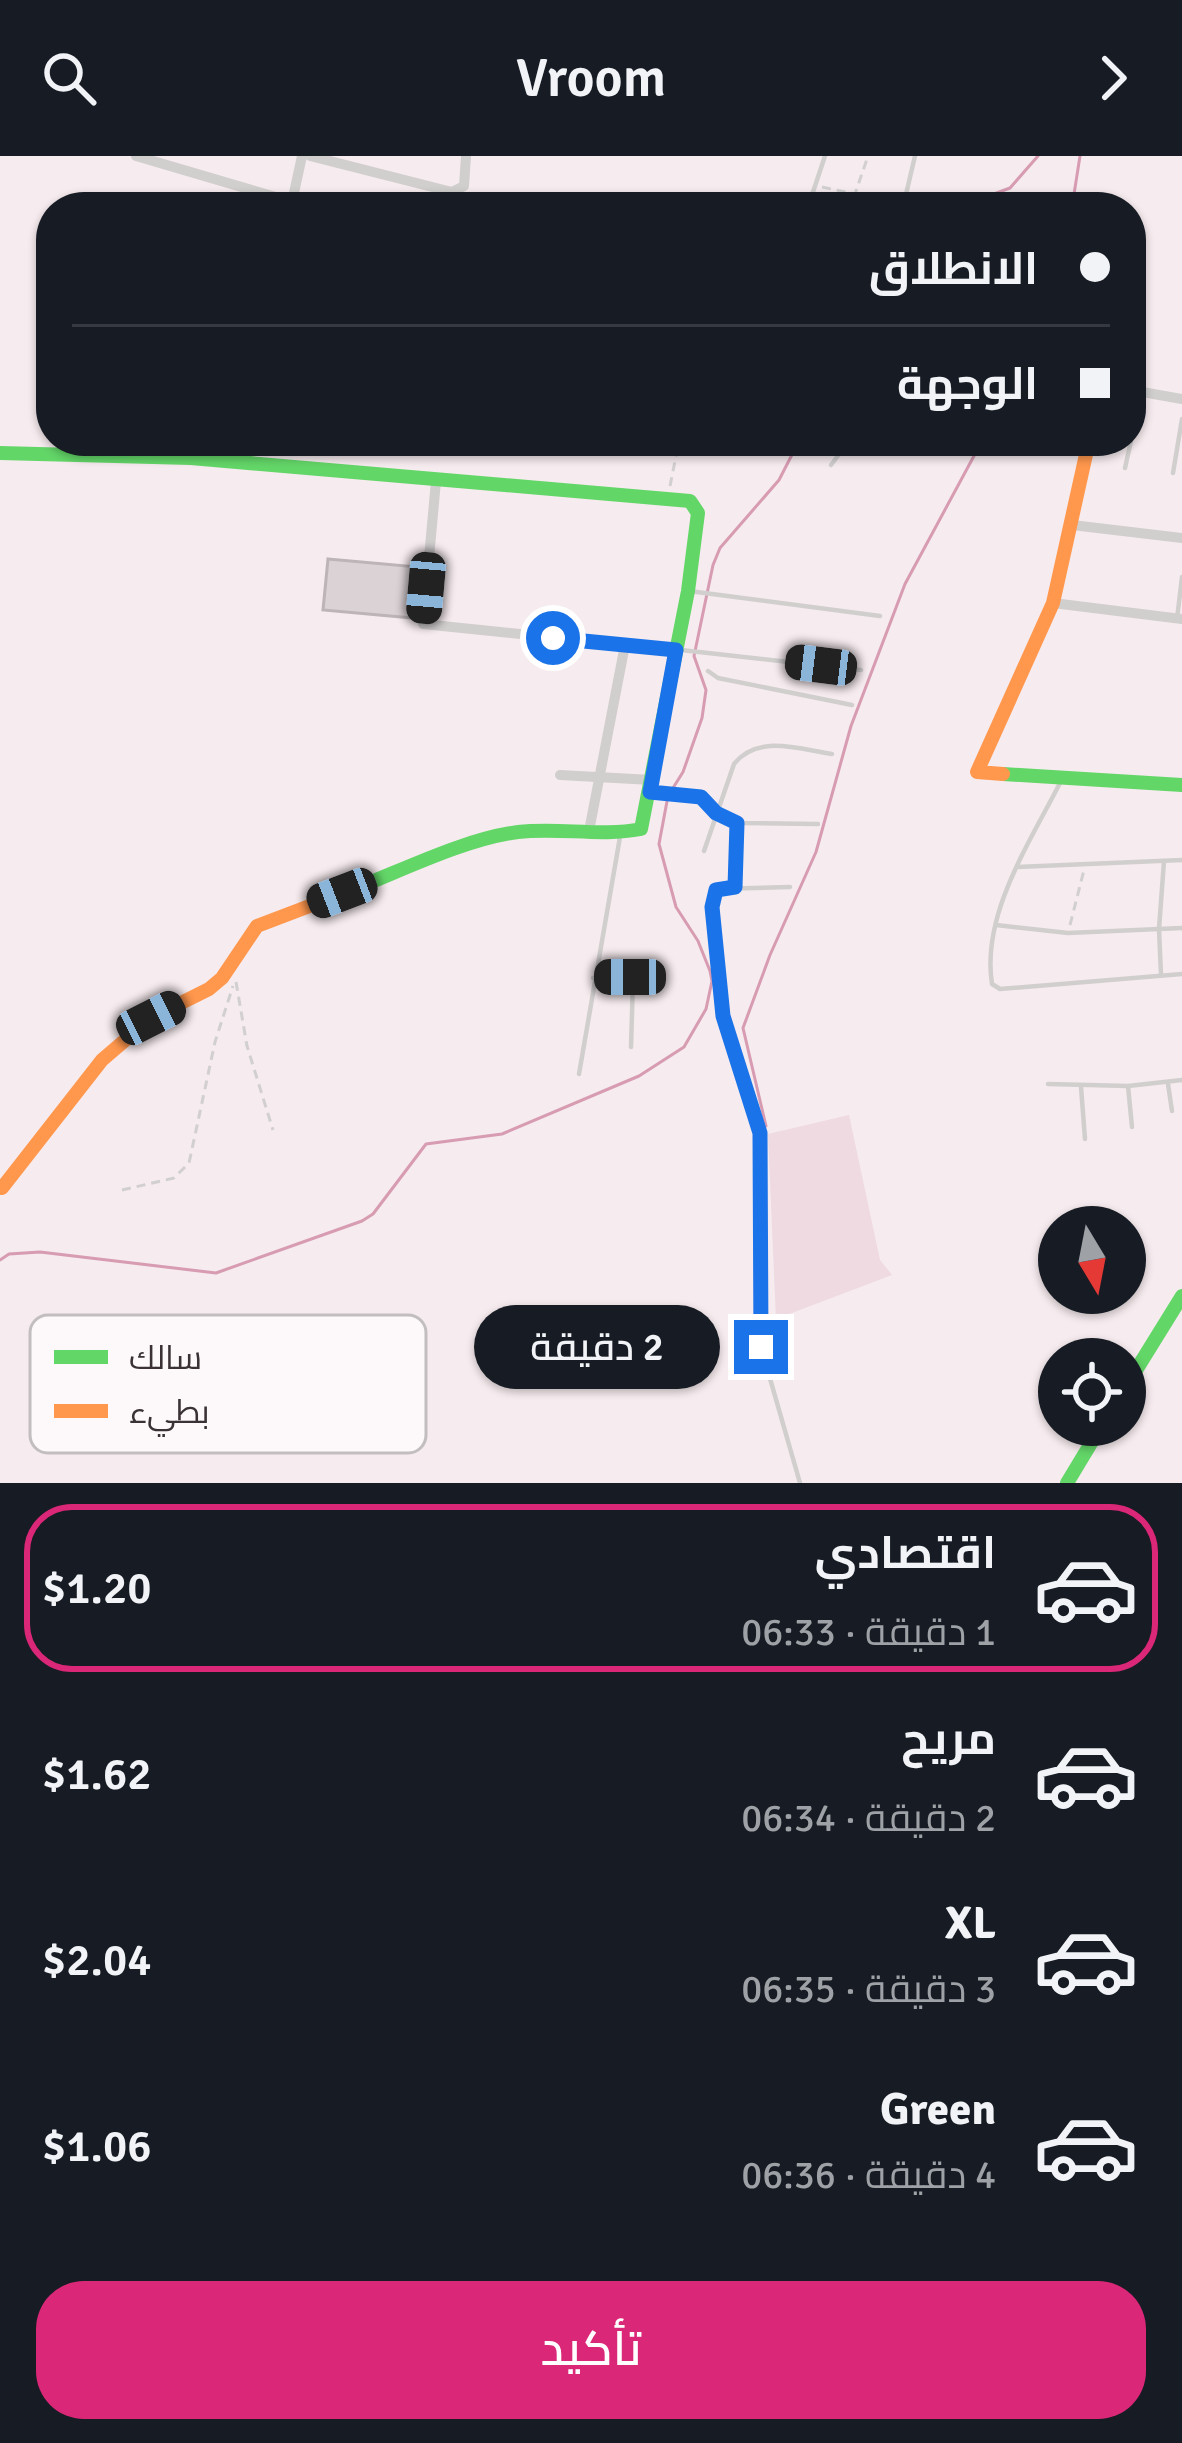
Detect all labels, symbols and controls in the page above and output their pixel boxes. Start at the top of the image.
icon: search [36,45,102,111]
text: Vroom [516,45,666,112]
icon: forward [1080,45,1146,111]
text: الانطلاق [869,242,1038,297]
text: الوجهة [897,357,1038,412]
car [405,551,447,625]
route start [526,611,580,665]
car [783,643,859,687]
car [302,863,382,923]
car [594,959,666,995]
car [111,986,191,1050]
north arrow [1038,1206,1146,1314]
map controls [1038,1206,1146,1446]
callout: 2 دقيقة [473,1305,719,1389]
legend [30,1315,426,1453]
route end [734,1320,788,1374]
text: 2 دقيقة [530,1323,664,1371]
text: سالك [129,1338,202,1379]
button: locate [1038,1338,1146,1446]
text: بطيء [129,1392,210,1437]
text: اقتصادي [815,1526,996,1581]
icon: car [1032,1534,1140,1642]
text: $1.20 [42,1561,152,1616]
text: 1 دقيقة · 06:33 [741,1608,996,1656]
text: مريح [901,1712,996,1767]
icon: car [1032,1720,1140,1828]
text: $1.62 [42,1747,152,1802]
text: 2 دقيقة · 06:34 [741,1794,996,1842]
text: XL [945,1896,996,1951]
icon: car [1032,1906,1140,2014]
text: $2.04 [42,1933,152,1988]
text: 3 دقيقة · 06:35 [741,1965,996,2013]
text: Green [880,2082,996,2137]
icon: car [1032,2092,1140,2200]
text: $1.06 [42,2119,152,2174]
text: 4 دقيقة · 06:36 [741,2151,996,2199]
button: تأكيد [36,2281,1146,2419]

